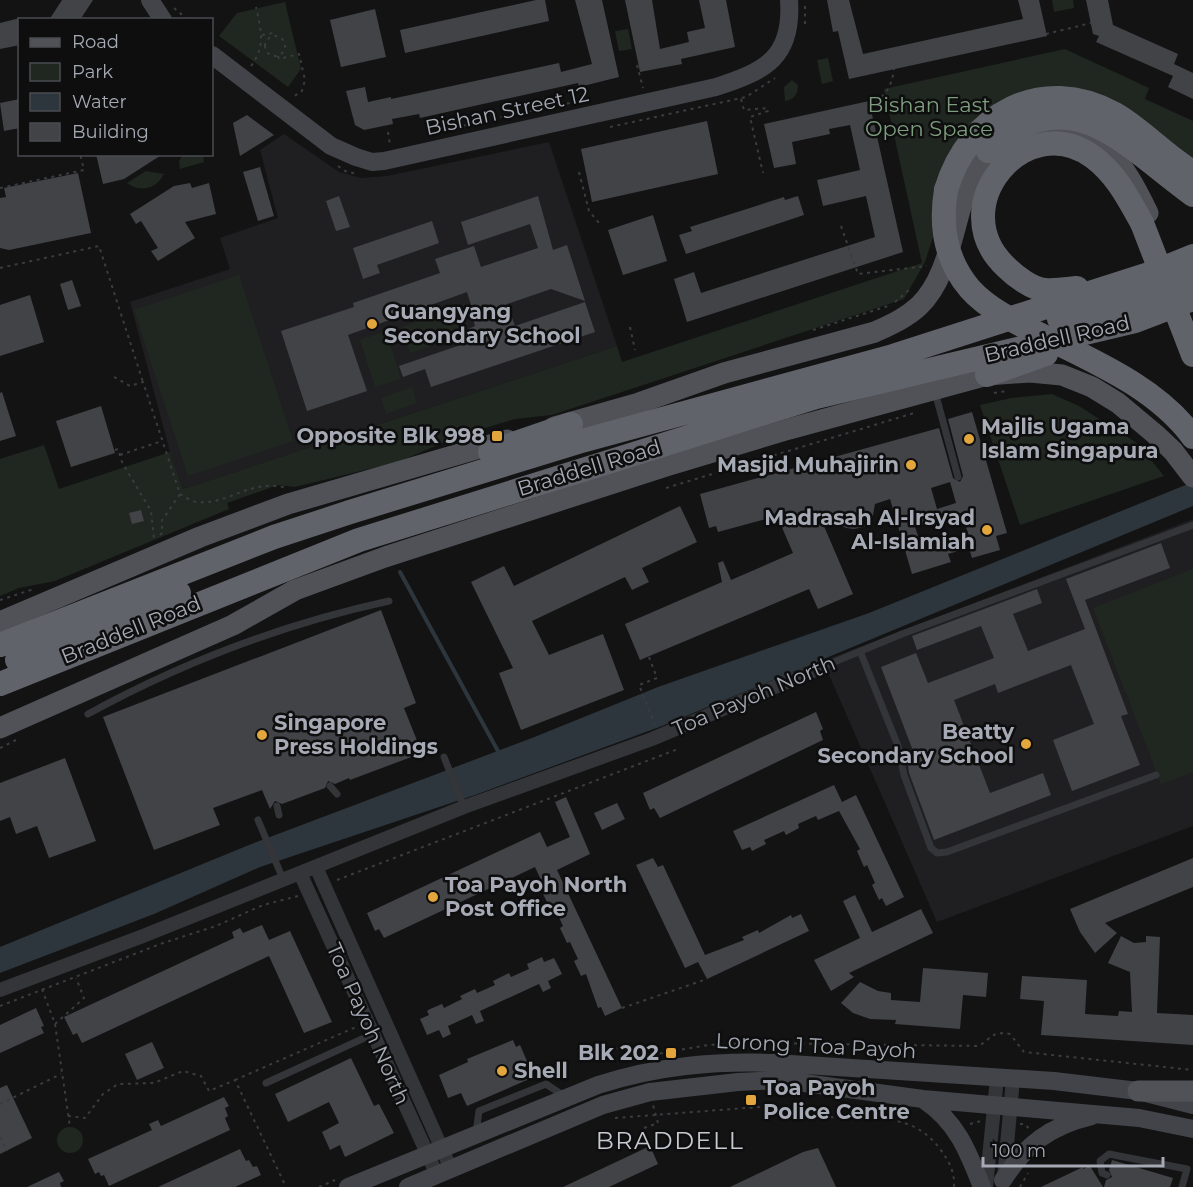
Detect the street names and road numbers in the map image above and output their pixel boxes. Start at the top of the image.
street label: Bishan Street 12 [423,81,591,140]
street label: Braddell Road [982,310,1132,367]
street label: Braddell Road [514,434,664,501]
street label: Braddell Road [57,590,204,669]
street label: Toa Payoh North [669,650,839,741]
street label: Toa Payoh North [322,939,415,1108]
street label: Lorong 1 Toa Payoh [715,1028,917,1063]

